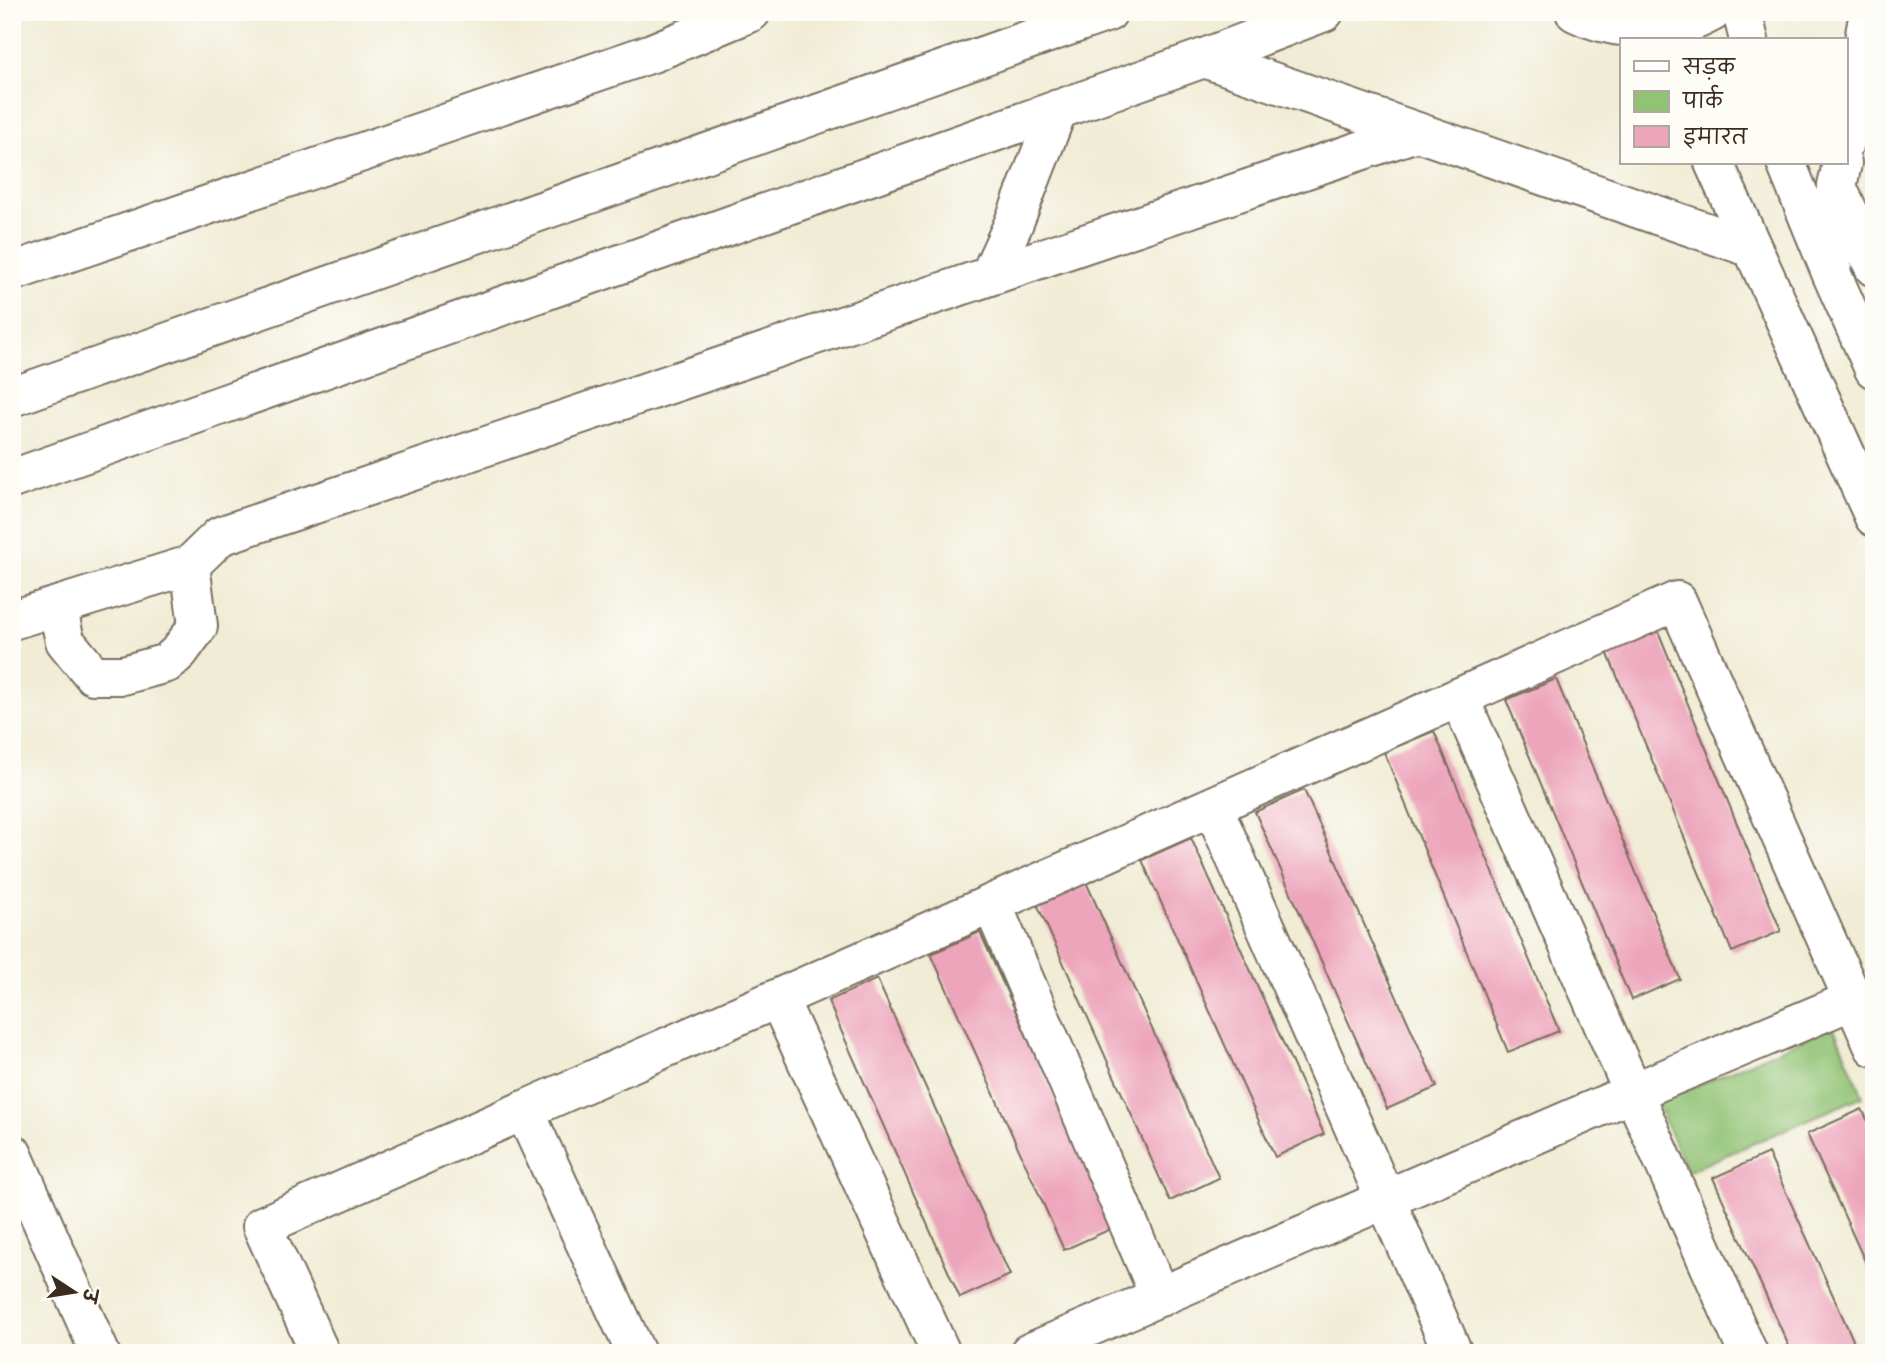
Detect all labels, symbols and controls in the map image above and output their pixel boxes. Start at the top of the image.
legend [1620,38,1848,164]
text: सड़क [1682,52,1736,80]
text: पार्क [1682,84,1724,113]
text: इमारत [1683,122,1749,149]
north arrow [38,1256,108,1326]
text: उ [77,1285,105,1307]

